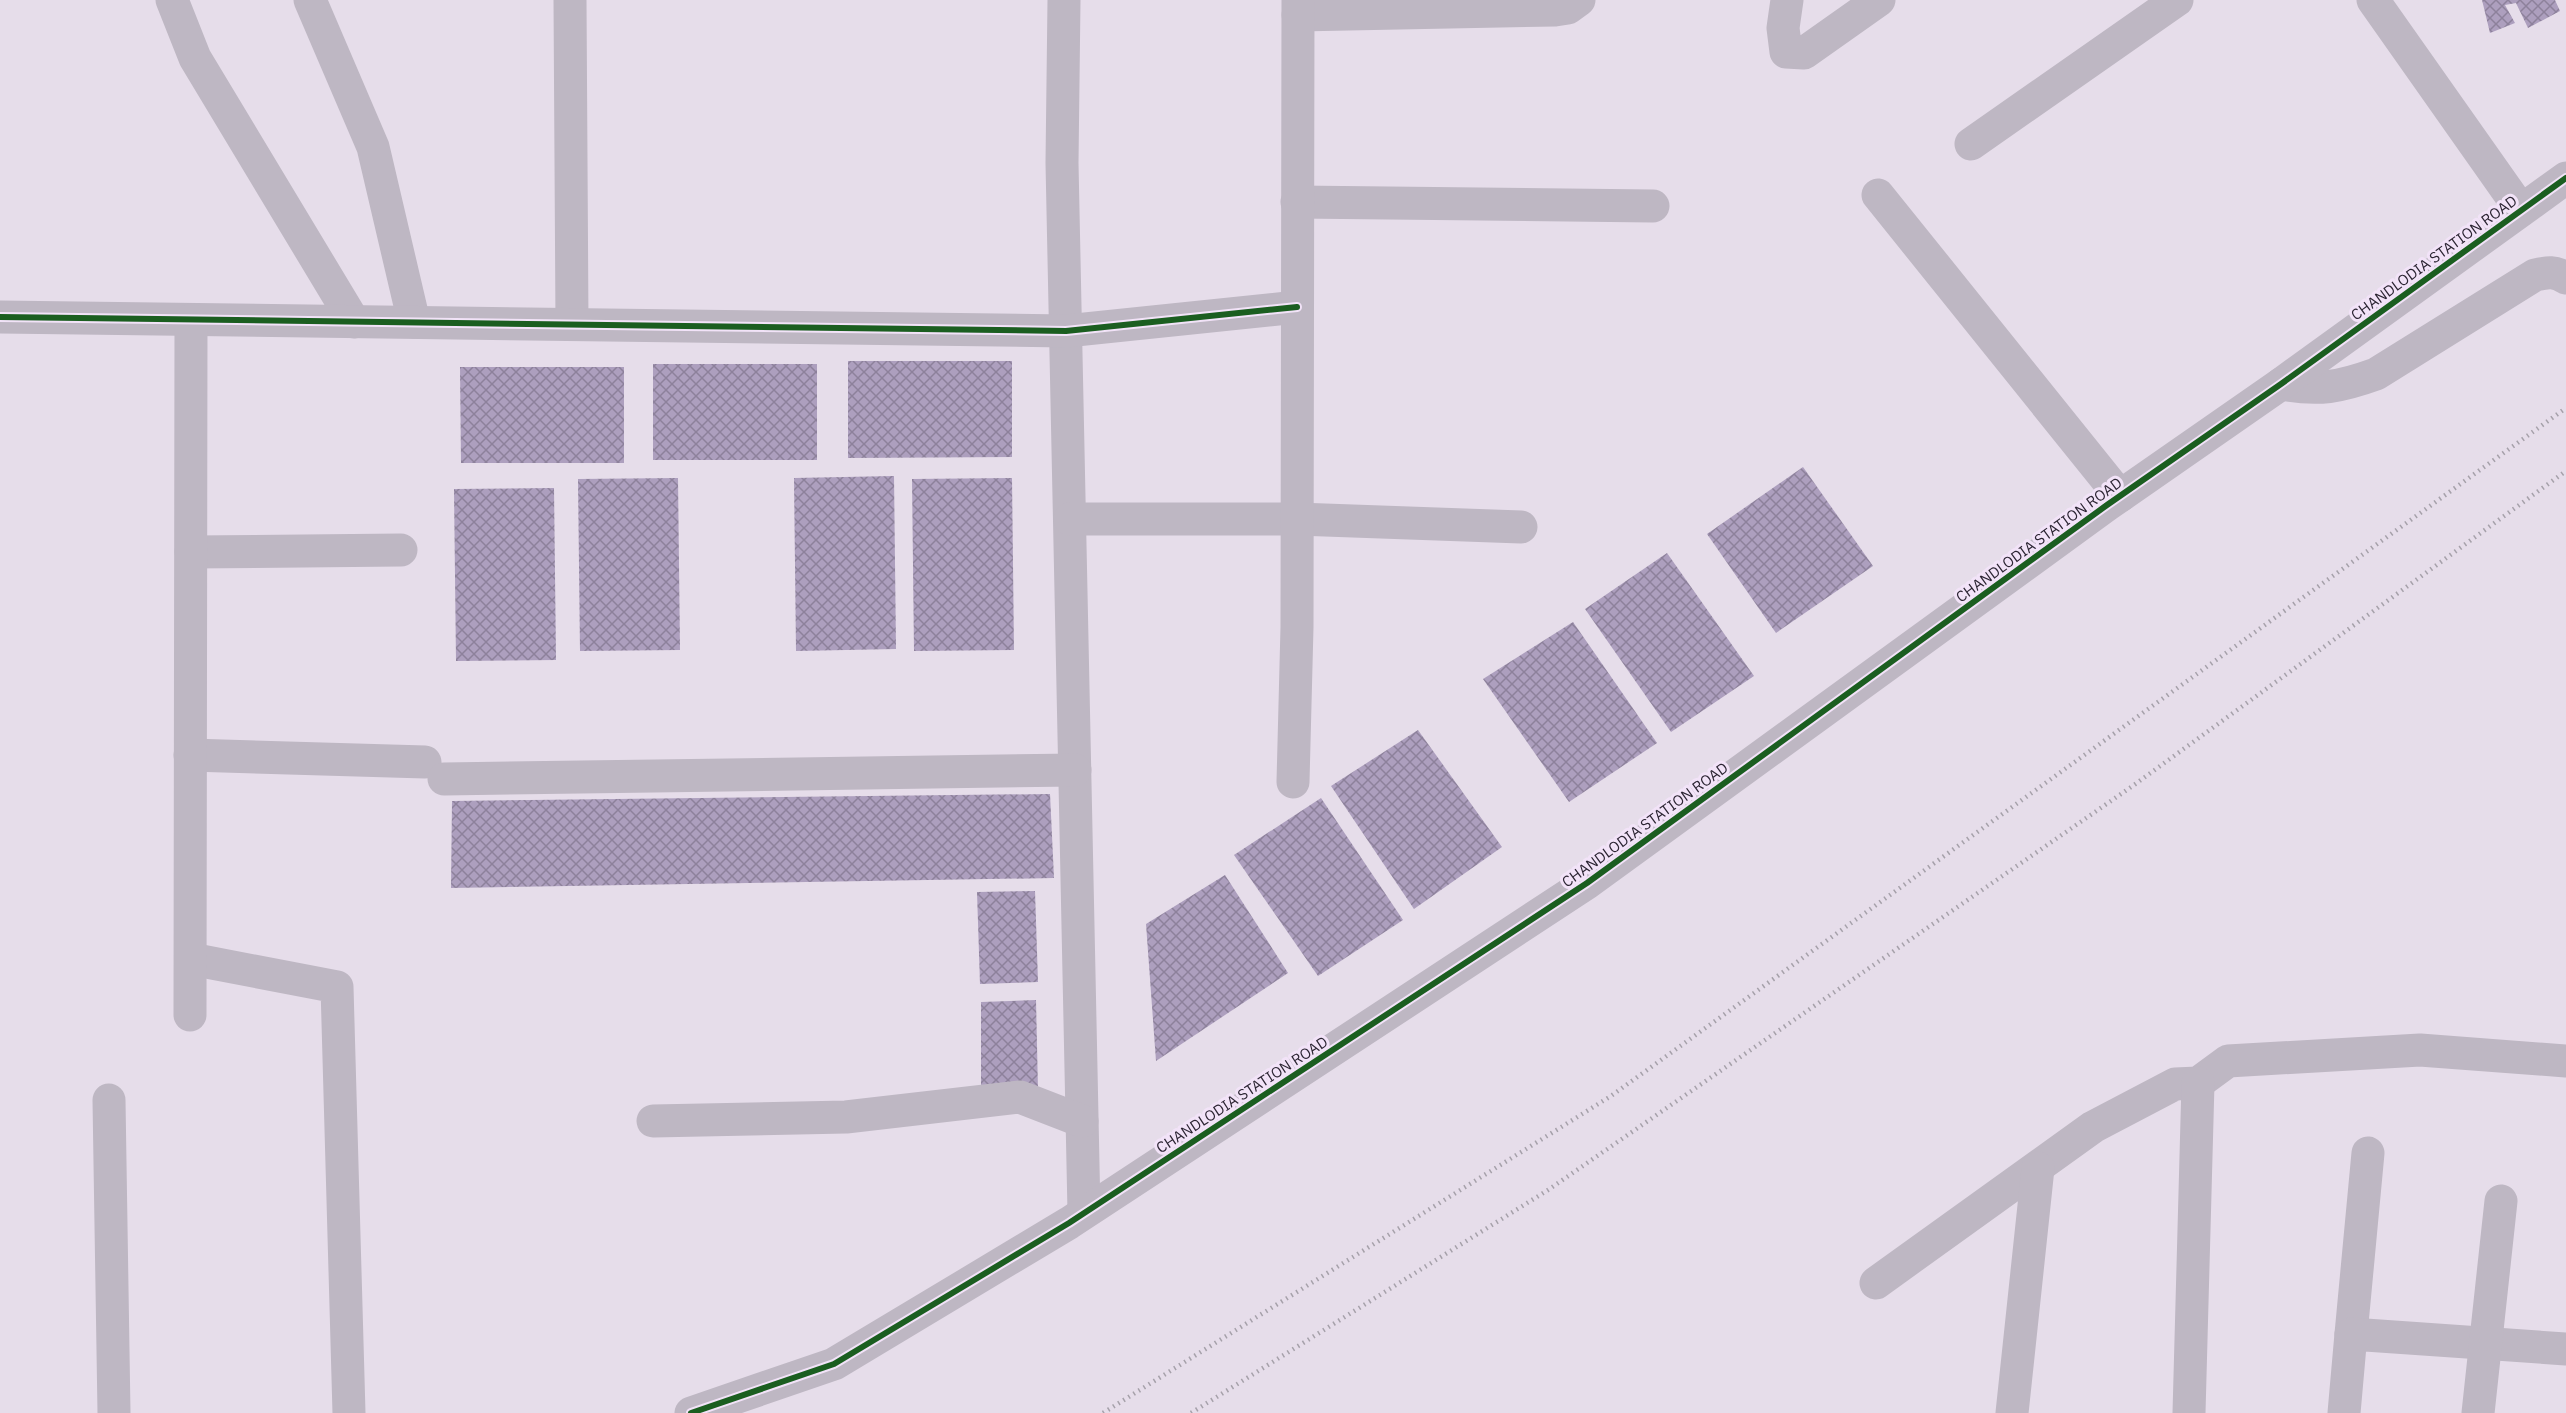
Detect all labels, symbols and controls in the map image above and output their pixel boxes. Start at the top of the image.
street label: CHANDLODIA STATION ROAD [2347,191,2520,324]
street label: CHANDLODIA STATION ROAD [1952,473,2125,606]
street label: CHANDLODIA STATION ROAD [1558,758,1731,891]
street label: CHANDLODIA STATION ROAD [1152,1032,1331,1157]

